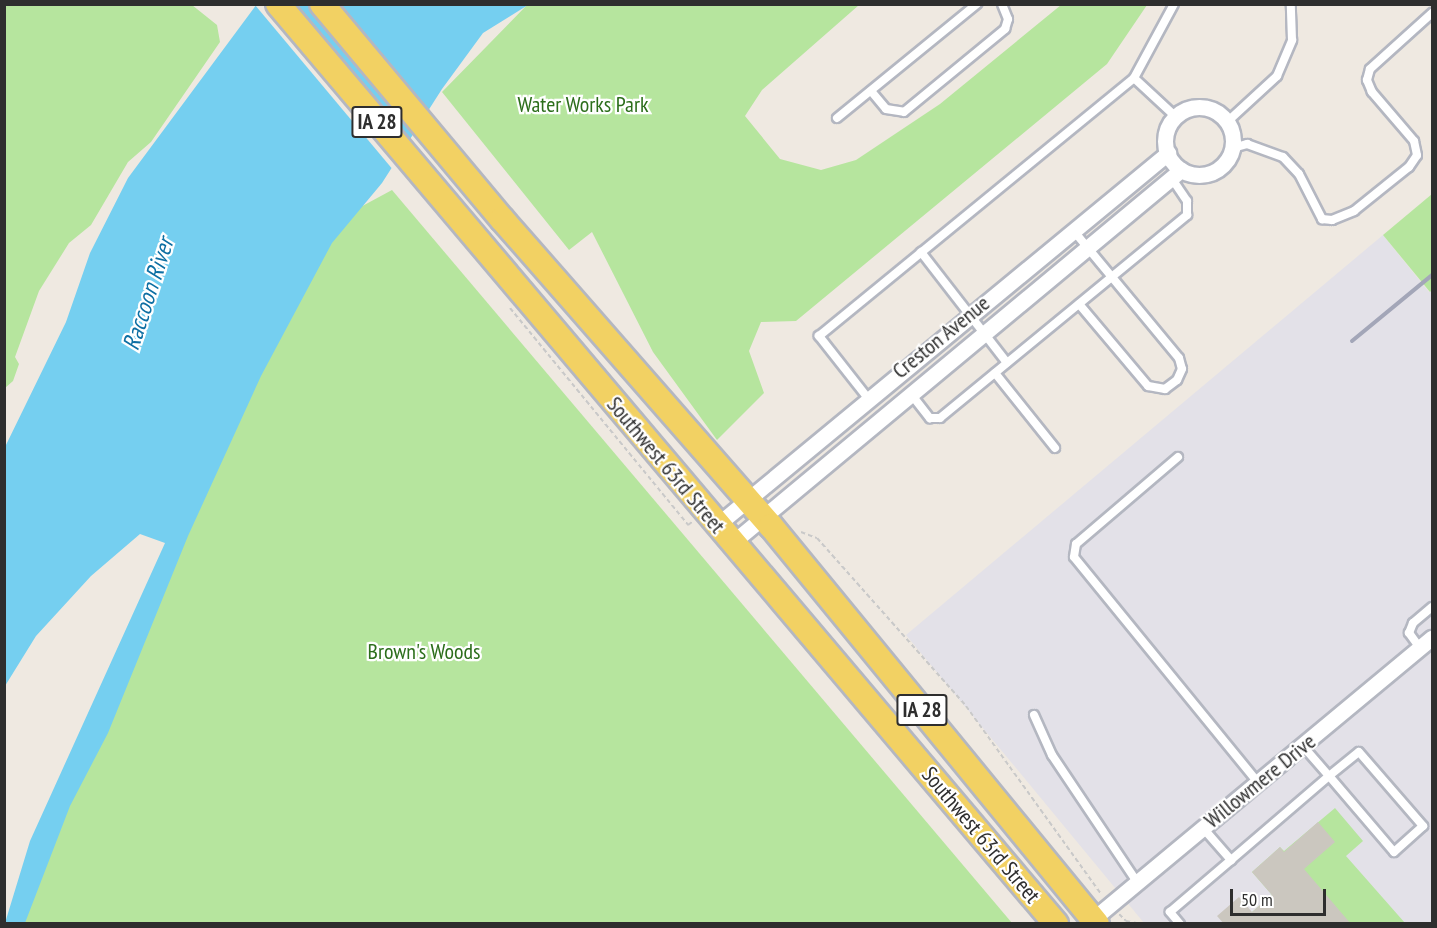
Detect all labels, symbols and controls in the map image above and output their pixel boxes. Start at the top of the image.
park label: Water Works Park [517,92,649,118]
road number: IA 28 [350,104,404,140]
water label: Raccoon River [116,234,180,354]
street label: Creston Avenue [887,290,995,384]
street label: Southwest 63rd Street [601,391,731,539]
park label: Brown's Woods [367,639,481,665]
road number: IA 28 [895,692,949,728]
street label: Willowmere Drive [1199,728,1321,834]
street label: Southwest 63rd Street [916,761,1046,909]
scale bar [1233,877,1329,915]
text: 50 m [1241,888,1273,911]

